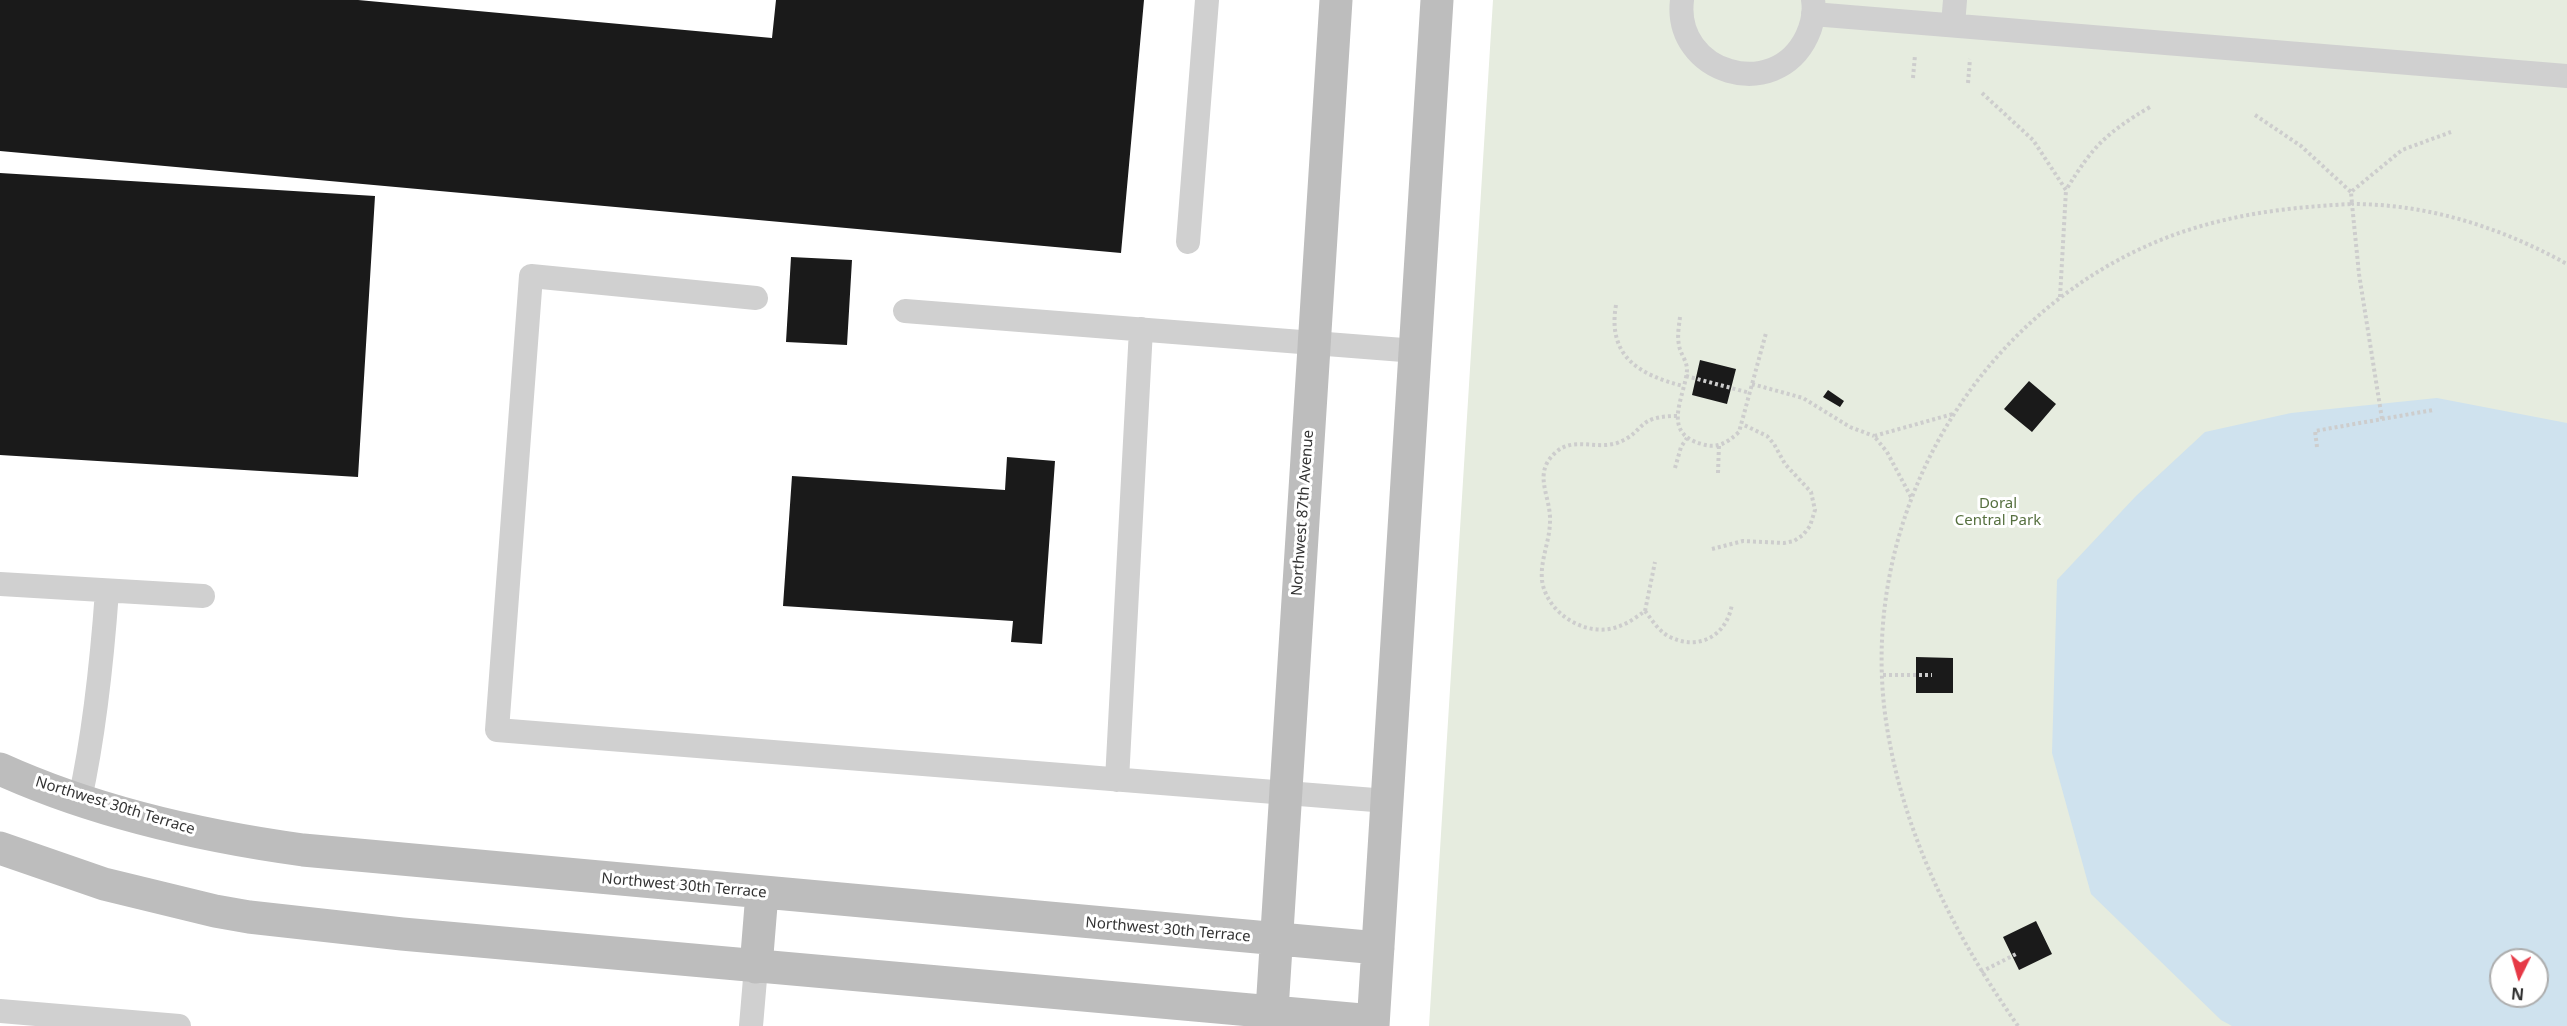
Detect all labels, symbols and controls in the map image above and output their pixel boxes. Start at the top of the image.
street label: Northwest 87th Avenue [1288,429,1318,597]
park label: Doral Central Park [1955,495,2041,530]
street label: Northwest 30th Terrace [33,773,197,839]
street label: Northwest 30th Terrace [601,870,767,902]
street label: Northwest 30th Terrace [1085,914,1251,946]
north arrow [2489,948,2549,1008]
text: N [2510,982,2525,1005]

